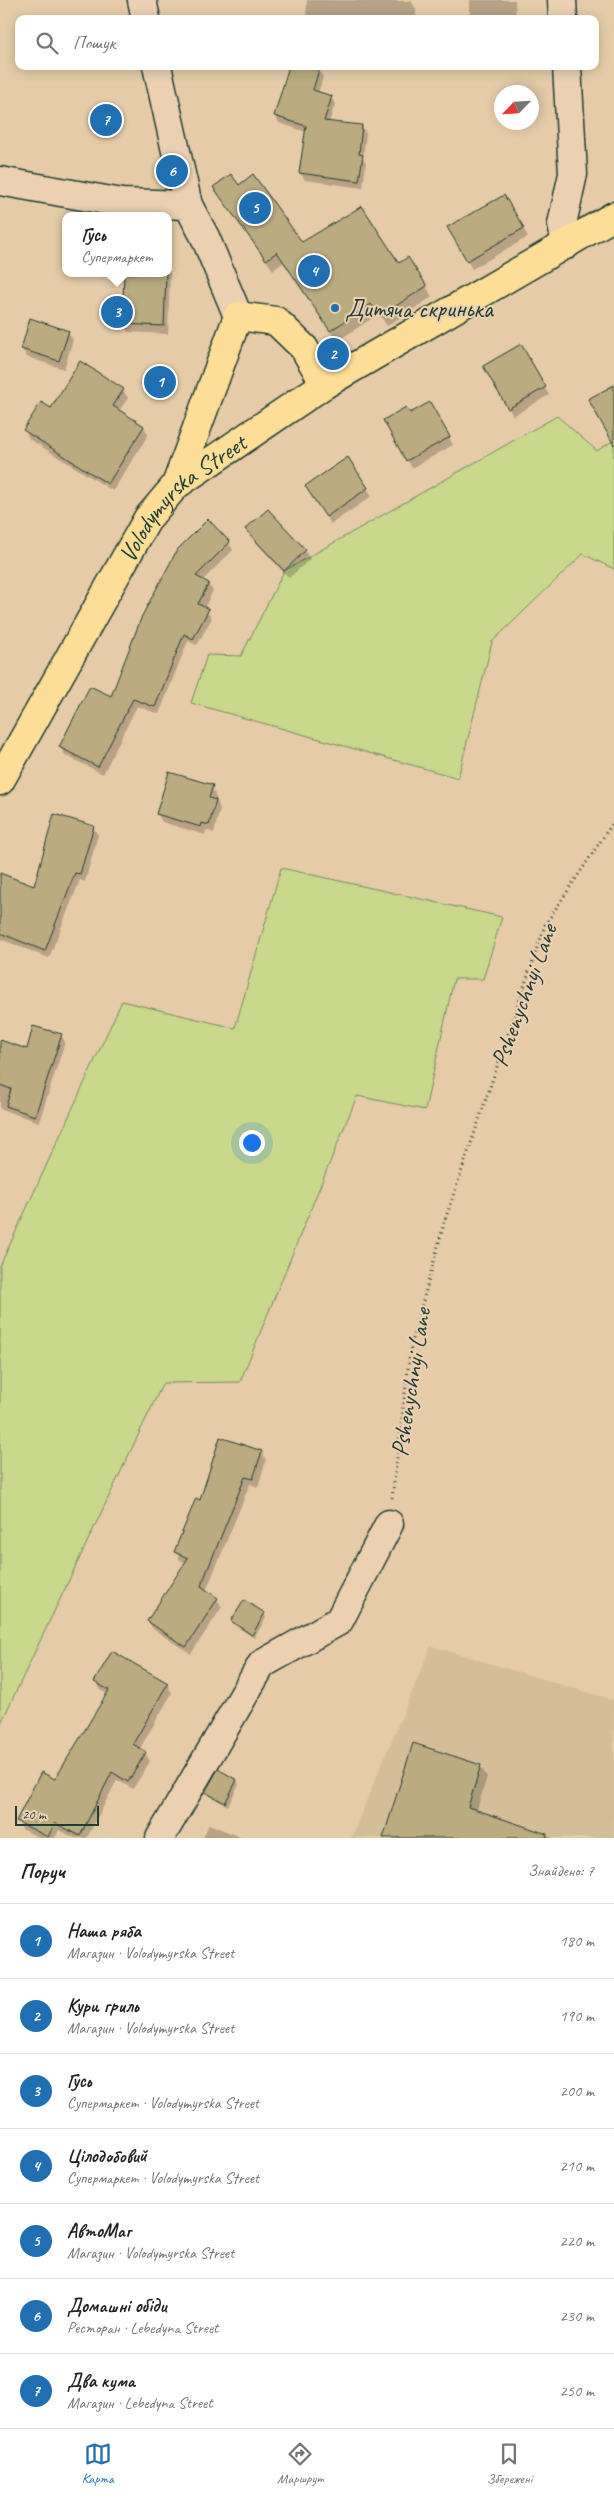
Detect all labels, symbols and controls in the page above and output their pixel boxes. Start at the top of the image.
search box [15,15,599,70]
icon: search [33,29,61,57]
text: Пошук [73,31,115,55]
north arrow [494,85,539,130]
pin: 7 [90,101,122,139]
pin: 6 [156,152,188,190]
pin: 5 [239,189,271,227]
popup [62,212,172,277]
text: Гусь [81,223,106,247]
text: Супермаркет [81,247,153,267]
pin: 4 [298,252,330,290]
pin: 3 [101,293,133,331]
place label: Дитяча скринька [345,293,495,325]
marker: Дитяча скринька [329,302,341,314]
pin: 2 [317,335,349,373]
pin: 1 [144,363,176,401]
street label: Volodymyrska Street [111,426,255,568]
street label: Pshenychnyi Lane [483,918,565,1071]
your location [239,1130,265,1156]
street label: Pshenychnyi Lane [383,1304,439,1459]
scale bar [15,1803,99,1826]
text: 20 m [22,1806,46,1823]
text: Поруч [20,1858,65,1884]
text: Знайдено: 7 [528,1861,594,1881]
text: Наша ряба [67,1919,141,1943]
text: 1 [32,1931,40,1951]
text: 180 m [560,1931,594,1951]
text: Магазин · Volodymyrska Street [67,1943,234,1963]
text: Кури гриль [67,1994,139,2018]
text: 2 [32,2006,40,2026]
text: 190 m [560,2006,594,2026]
text: Магазин · Volodymyrska Street [67,2018,234,2038]
text: Гусь [67,2069,91,2093]
text: 3 [32,2081,40,2101]
text: 200 m [560,2081,594,2101]
text: Супермаркет · Volodymyrska Street [67,2093,259,2113]
text: Цілодобовий [67,2144,147,2168]
text: 4 [32,2156,40,2176]
text: 210 m [560,2156,594,2176]
text: Супермаркет · Volodymyrska Street [67,2168,259,2188]
text: АвтоМаг [67,2219,131,2243]
text: 5 [33,2231,39,2251]
text: 220 m [560,2231,594,2251]
text: Магазин · Volodymyrska Street [67,2243,234,2263]
text: Домашні обіди [67,2294,166,2318]
text: 6 [32,2306,40,2326]
text: 230 m [560,2306,594,2326]
text: Ресторан · Lebedyna Street [67,2318,218,2338]
text: Два кума [67,2369,135,2393]
text: 7 [32,2381,40,2401]
text: 250 m [560,2381,594,2401]
text: Магазин · Lebedyna Street [67,2393,212,2413]
tab: Карта [82,2440,114,2487]
tab: Маршрут [277,2440,323,2487]
tab: Збережені [487,2440,532,2487]

